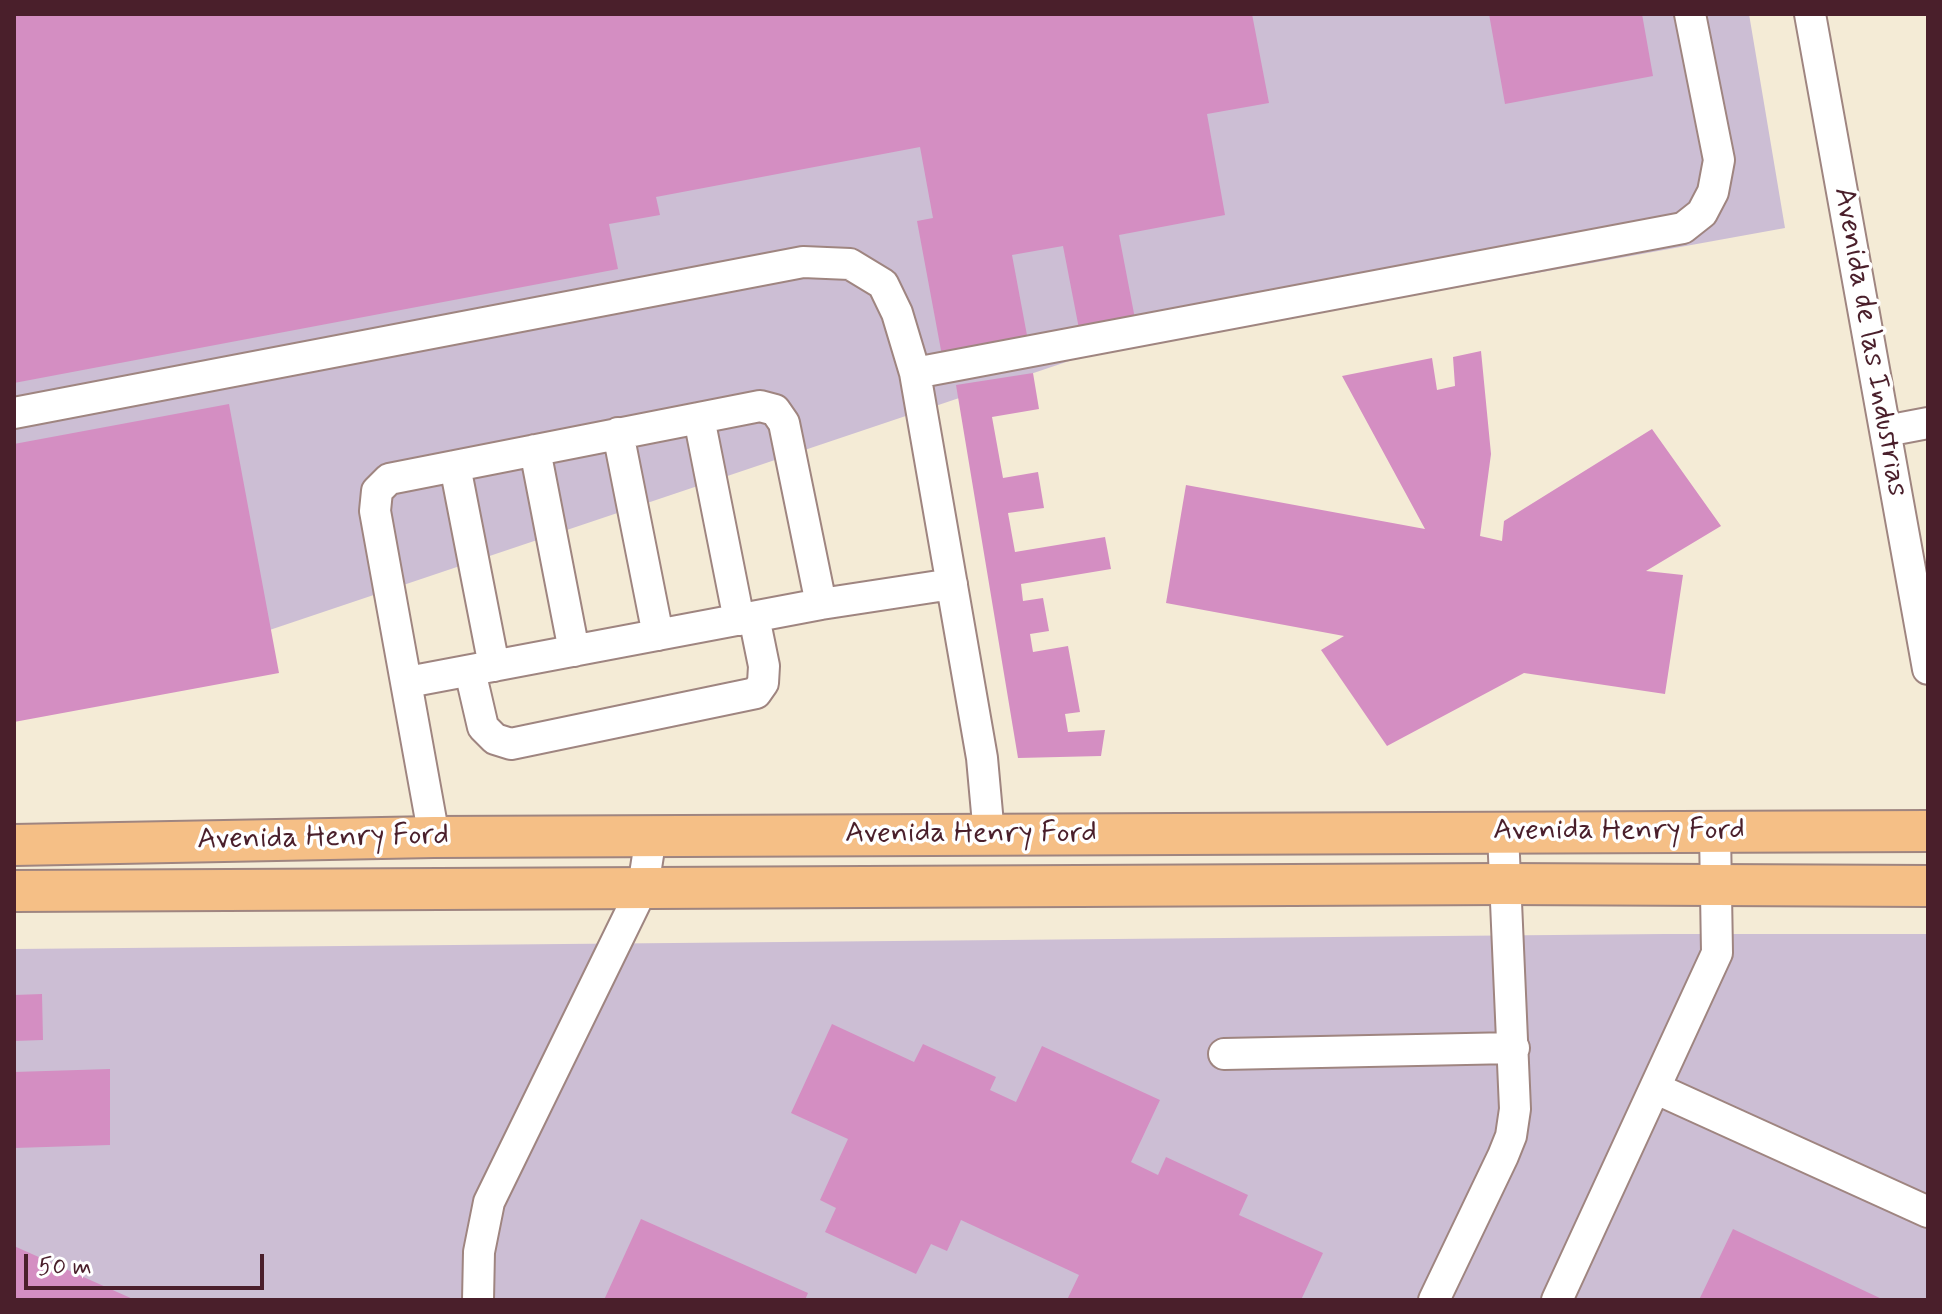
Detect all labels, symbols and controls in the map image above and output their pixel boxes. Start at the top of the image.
street label: Avenida de las Industrias [1824,184,1914,500]
street label: Avenida Henry Ford [1493,814,1745,850]
street label: Avenida Henry Ford [845,817,1097,853]
street label: Avenida Henry Ford [197,819,449,859]
scale bar [28,1238,268,1288]
text: 50 m [38,1252,92,1283]

